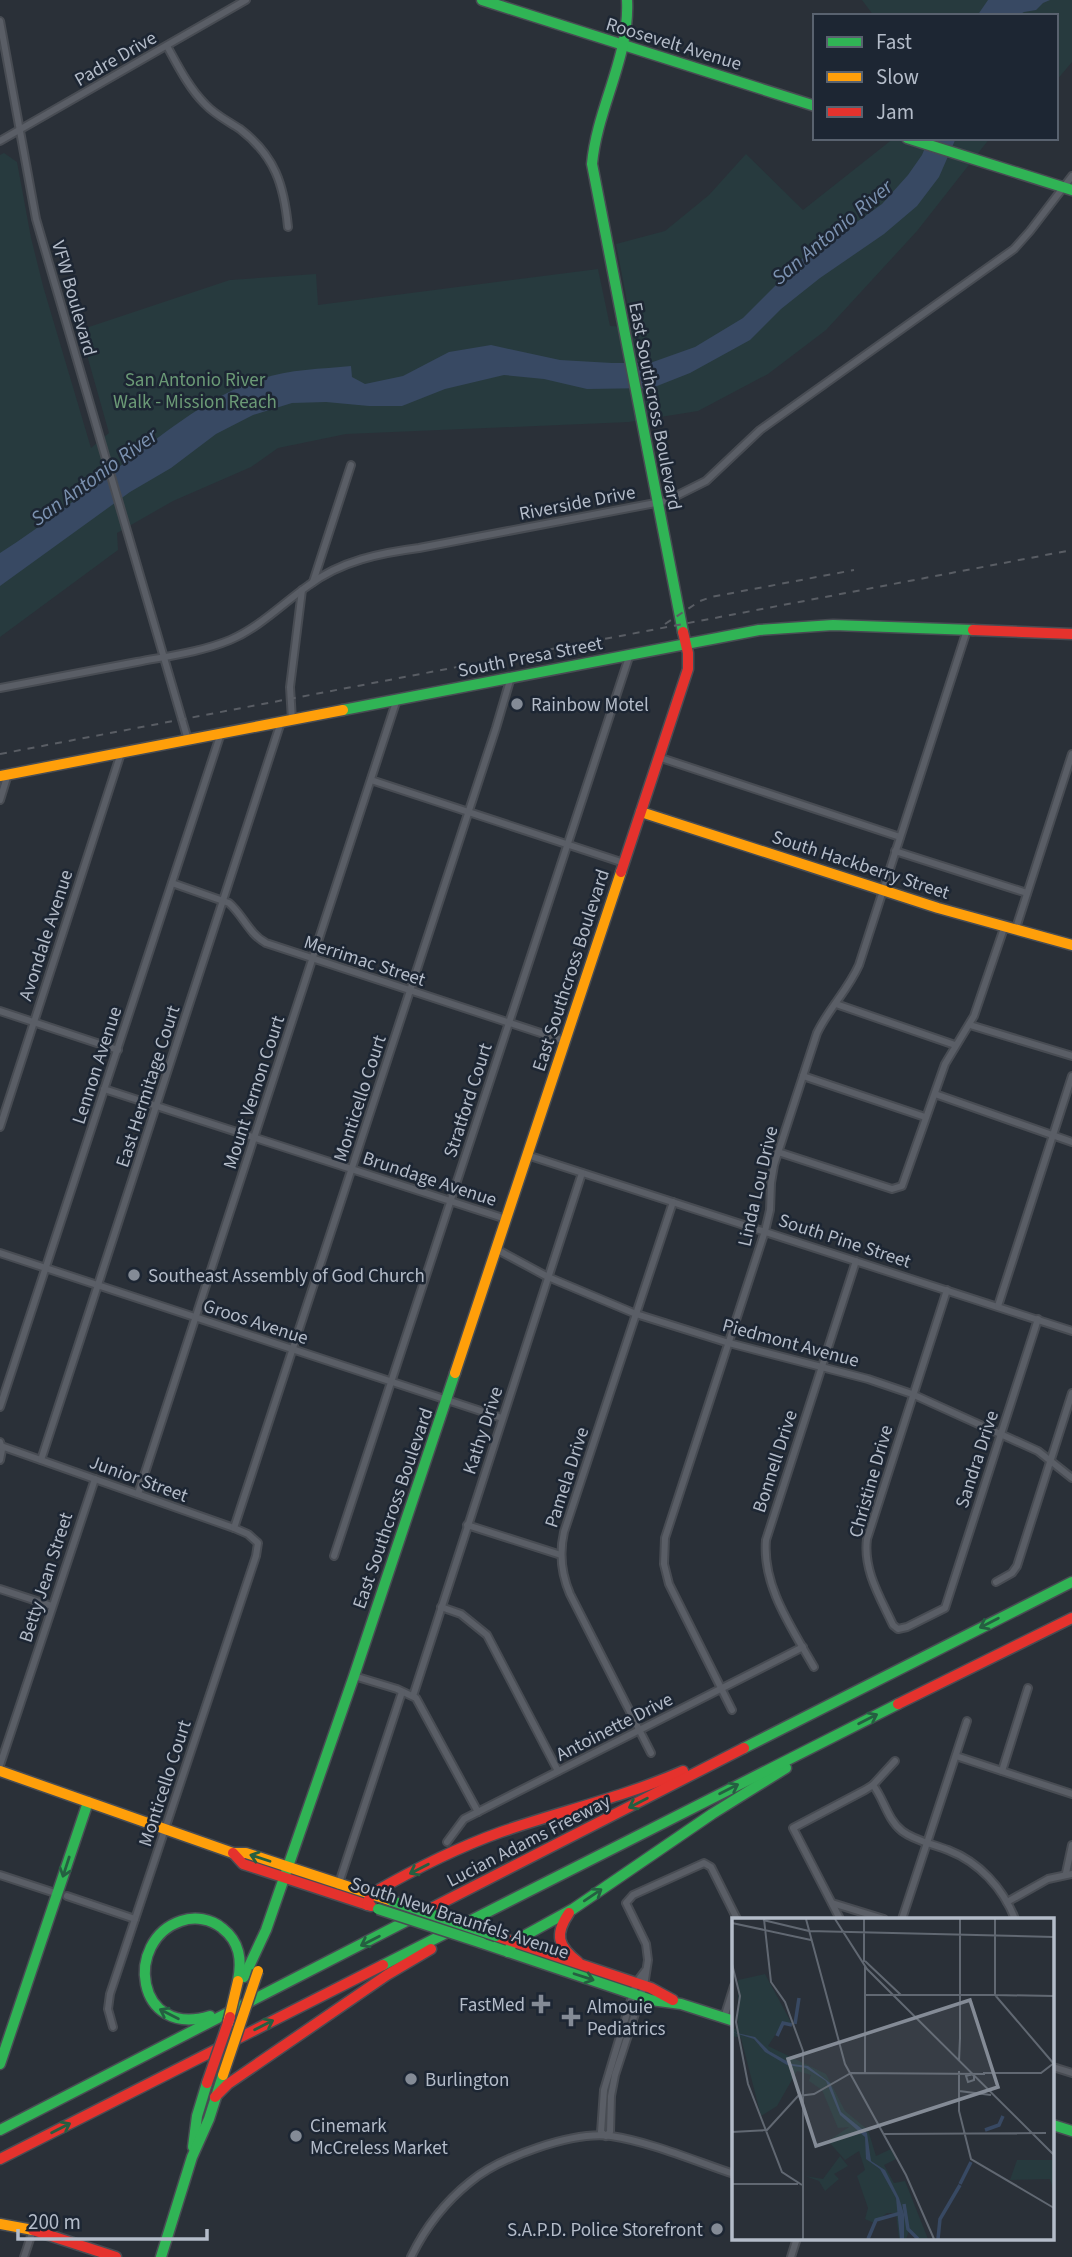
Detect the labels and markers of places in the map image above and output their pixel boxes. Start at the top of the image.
place label: Rainbow Motel [531,692,649,719]
marker: Rainbow Motel [509,696,525,712]
place label: Southeast Assembly of God Church [148,1263,425,1290]
marker: Southeast Assembly of God Church [126,1267,142,1283]
place label: FastMed [459,1992,525,2019]
marker: FastMed [531,1994,551,2014]
place label: Almouie Pediatrics [587,1994,666,2043]
marker: Almouie Pediatrics [561,2007,581,2027]
place label: Burlington [425,2067,509,2094]
marker: Burlington [403,2071,419,2087]
place label: Cinemark McCreless Market [310,2113,448,2162]
marker: Cinemark McCreless Market [288,2128,304,2144]
place label: S.A.P.D. Police Storefront [507,2217,704,2244]
marker: S.A.P.D. Police Storefront [709,2221,725,2237]

